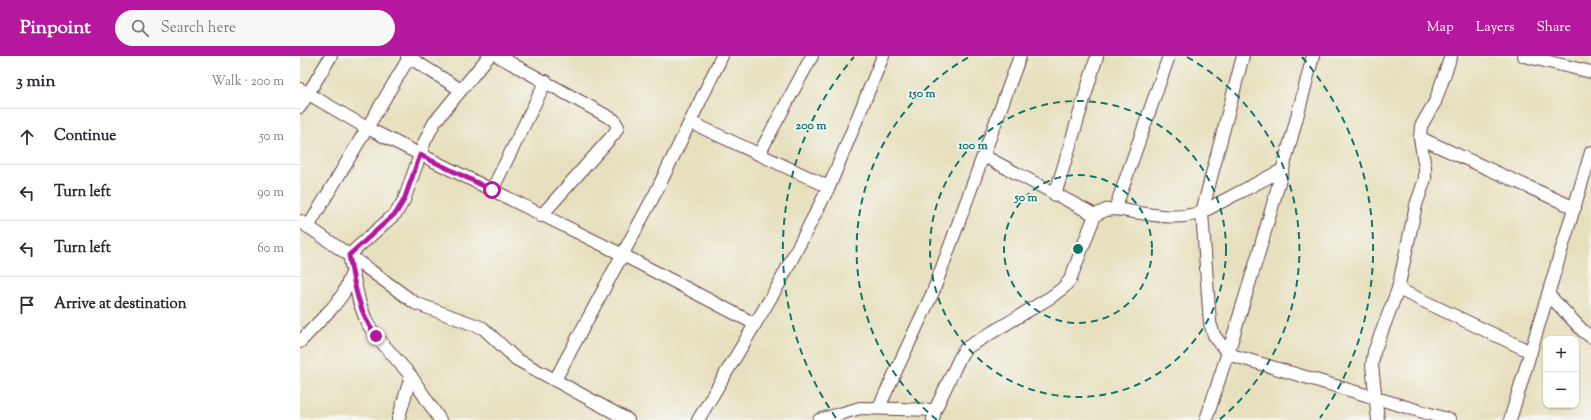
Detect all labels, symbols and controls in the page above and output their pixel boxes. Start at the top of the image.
search box [115,10,395,46]
text: Pinpoint [20,15,91,42]
icon: search [129,17,151,39]
text: Search here [161,18,236,39]
text: Map [1427,18,1454,38]
text: Layers [1476,18,1514,38]
text: Share [1536,18,1571,38]
text: 3 min [16,70,55,94]
text: Walk · 200 m [211,73,284,91]
text: 150 m [907,85,936,103]
text: 200 m [796,117,826,135]
icon: ahead [16,126,38,148]
text: Continue [54,126,116,147]
text: 50 m [259,128,284,146]
text: 100 m [957,137,988,155]
route start [483,181,501,199]
icon: left [16,182,38,204]
text: Turn left [54,182,111,203]
text: 90 m [257,184,284,202]
text: 50 m [1014,189,1038,207]
icon: left [16,238,38,260]
text: Turn left [54,238,111,259]
text: 60 m [257,240,284,258]
centre of rings [1071,242,1085,256]
icon: arrive [16,294,38,316]
text: Arrive at destination [54,294,187,315]
route end [367,327,385,345]
map controls [1543,336,1579,408]
button: + [1543,336,1579,372]
button: − [1543,372,1579,408]

